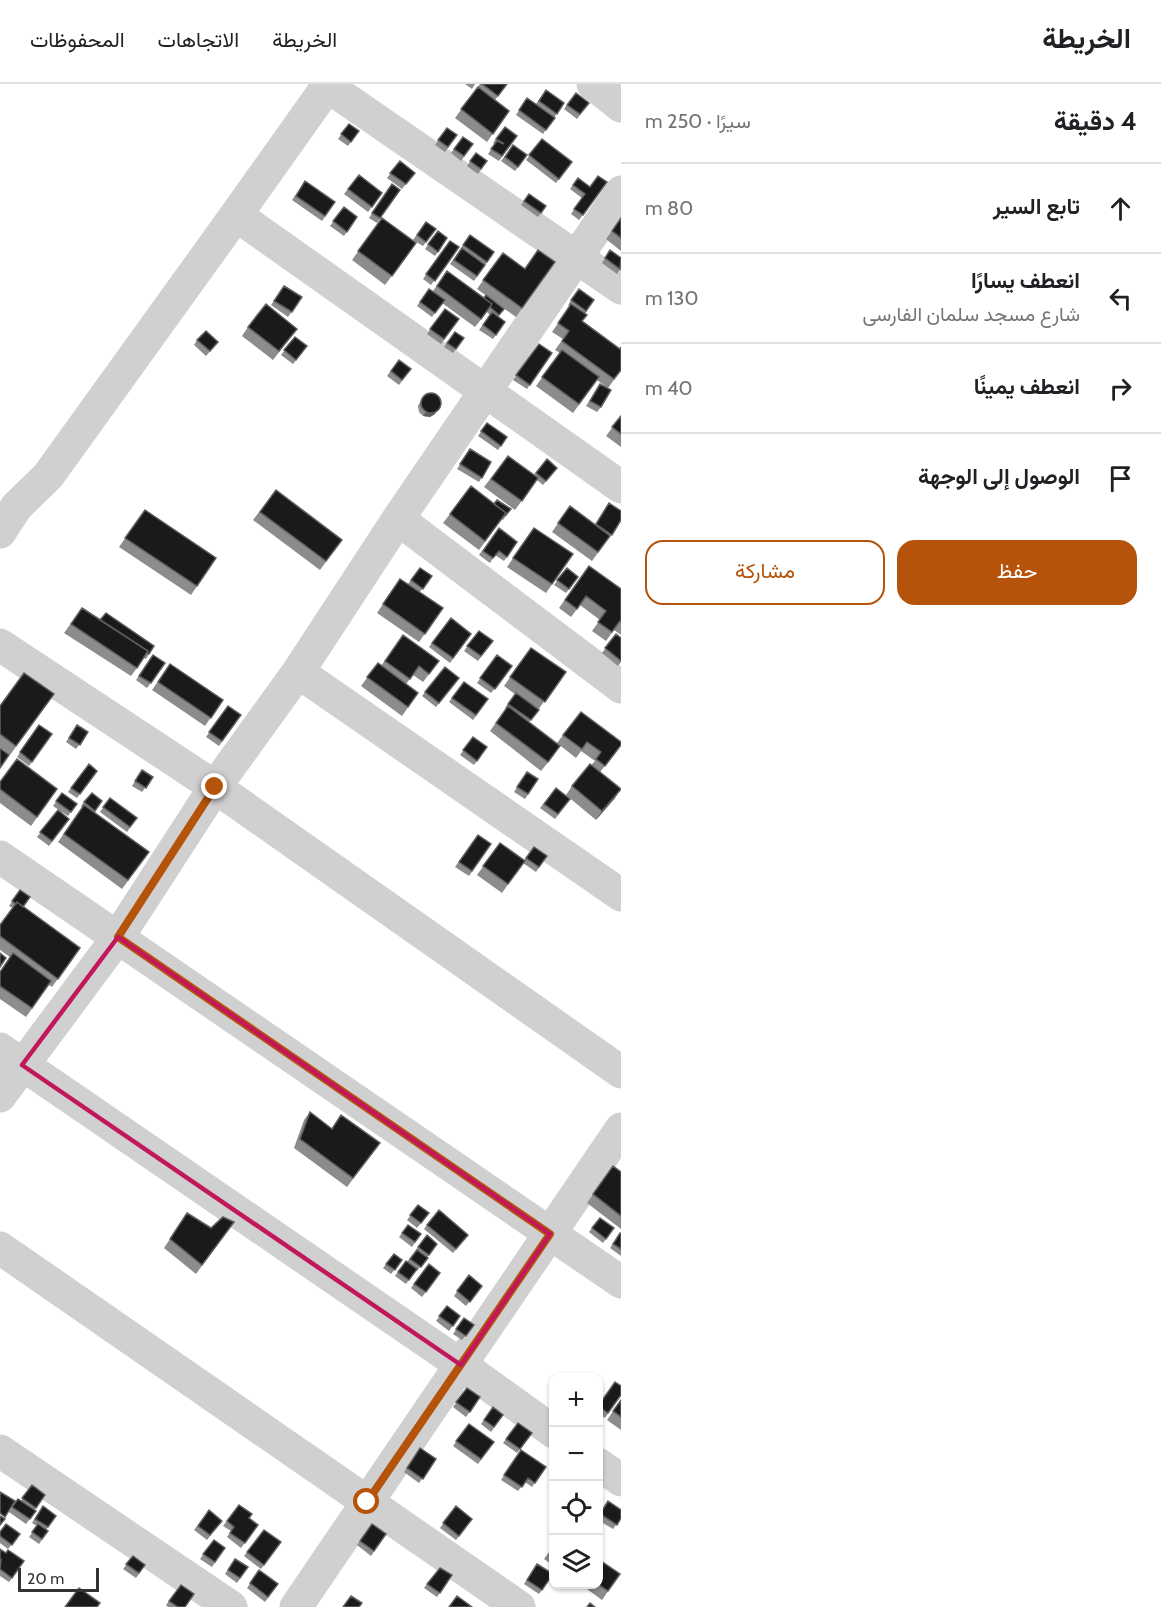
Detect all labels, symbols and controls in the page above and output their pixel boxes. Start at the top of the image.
text: الخريطة [1042,21,1131,55]
text: المحفوظات [30,27,125,52]
text: الاتجاهات [158,27,239,52]
text: الخريطة [272,27,337,52]
text: 4 دقيقة [1054,105,1137,137]
text: سيرًا · 250 m [645,109,751,133]
icon: ahead [1104,192,1137,225]
text: تابع السير [993,193,1080,220]
text: 80 m [645,196,693,220]
text: انعطف يسارًا [971,267,1080,294]
icon: left [1104,282,1137,315]
text: 130 m [645,286,698,310]
text: شارع مسجد سلمان الفارسى [862,302,1080,326]
icon: right [1104,372,1137,405]
text: انعطف يمينًا [974,373,1080,400]
text: 40 m [645,376,693,400]
icon: arrive [1104,462,1137,495]
text: الوصول إلى الوجهة [918,463,1080,490]
button: مشاركة [645,540,885,605]
button: حفظ [897,540,1137,605]
route end [201,773,227,799]
map controls [549,1373,603,1589]
button: + [549,1373,603,1427]
button: − [549,1427,603,1481]
button: locate [549,1481,603,1535]
route start [353,1488,379,1514]
button: layers [549,1535,603,1589]
scale bar [18,1565,99,1592]
text: 20 m [27,1569,64,1588]

